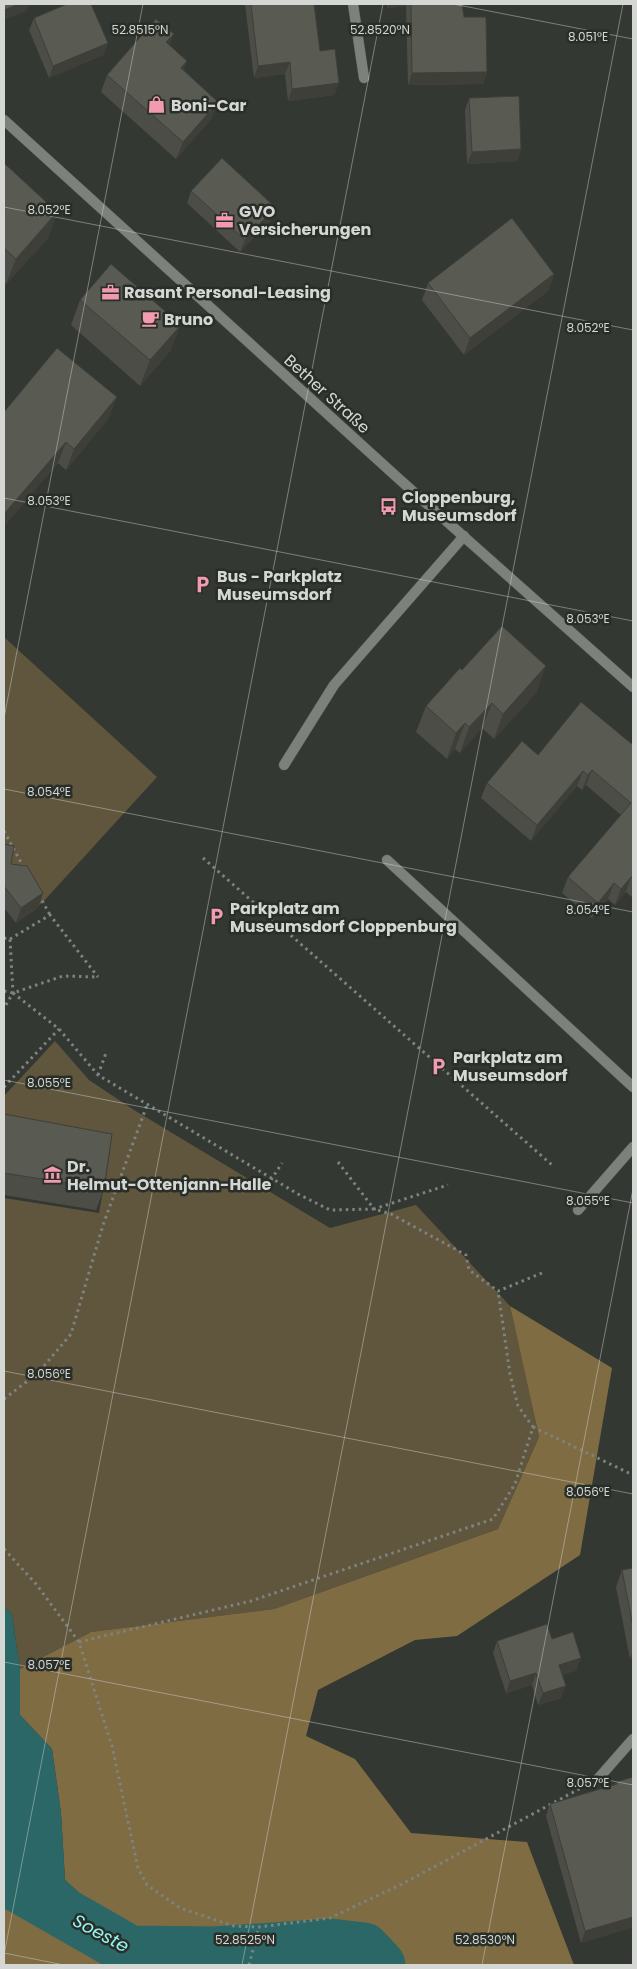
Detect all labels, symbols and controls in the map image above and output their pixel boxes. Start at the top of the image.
text: 52.8515°N [112,21,168,38]
text: 52.8520°N [350,21,410,38]
text: 8.051°E [568,28,608,45]
place label: Boni-Car [171,94,247,117]
shop icon: Boni-Car [147,95,167,115]
place label: GVO Versicherungen [239,200,371,241]
text: 8.052°E [27,201,71,218]
office icon: GVO Versicherungen [215,210,235,230]
place label: Rasant Personal-Leasing [124,281,331,304]
office icon: Rasant Personal-Leasing [100,282,120,302]
place label: Bruno [164,308,213,331]
cafe icon: Bruno [140,309,160,329]
text: 8.052°E [566,319,610,336]
street label: Bether Straße [279,349,375,439]
place label: Cloppenburg, Museumsdorf [402,486,517,527]
text: 8.053°E [27,492,71,509]
bus stop icon: Cloppenburg, Museumsdorf [378,496,398,516]
place label: Bus - Parkplatz Museumsdorf [217,565,342,606]
parking icon: Bus - Parkplatz Museumsdorf [193,575,213,595]
text: 8.053°E [566,610,610,627]
text: 8.054°E [27,783,71,800]
place label: Parkplatz am Museumsdorf Cloppenburg [230,897,457,938]
text: 8.054°E [566,901,610,918]
parking icon: Parkplatz am Museumsdorf Cloppenburg [206,907,226,927]
place label: Parkplatz am Museumsdorf [453,1046,568,1087]
parking icon: Parkplatz am Museumsdorf [429,1056,449,1076]
text: 8.055°E [27,1074,71,1091]
place label: Dr. Helmut-Ottenjann-Halle [67,1155,271,1196]
museum icon: Dr. Helmut-Ottenjann-Halle [43,1165,63,1185]
text: 8.055°E [566,1192,610,1209]
text: 8.056°E [27,1365,71,1382]
text: 8.056°E [566,1483,610,1500]
text: 8.057°E [28,1656,70,1673]
text: 8.057°E [567,1774,609,1791]
water label: Soeste [69,1908,133,1958]
text: 52.8525°N [215,1931,275,1948]
text: 52.8530°N [455,1931,515,1948]

